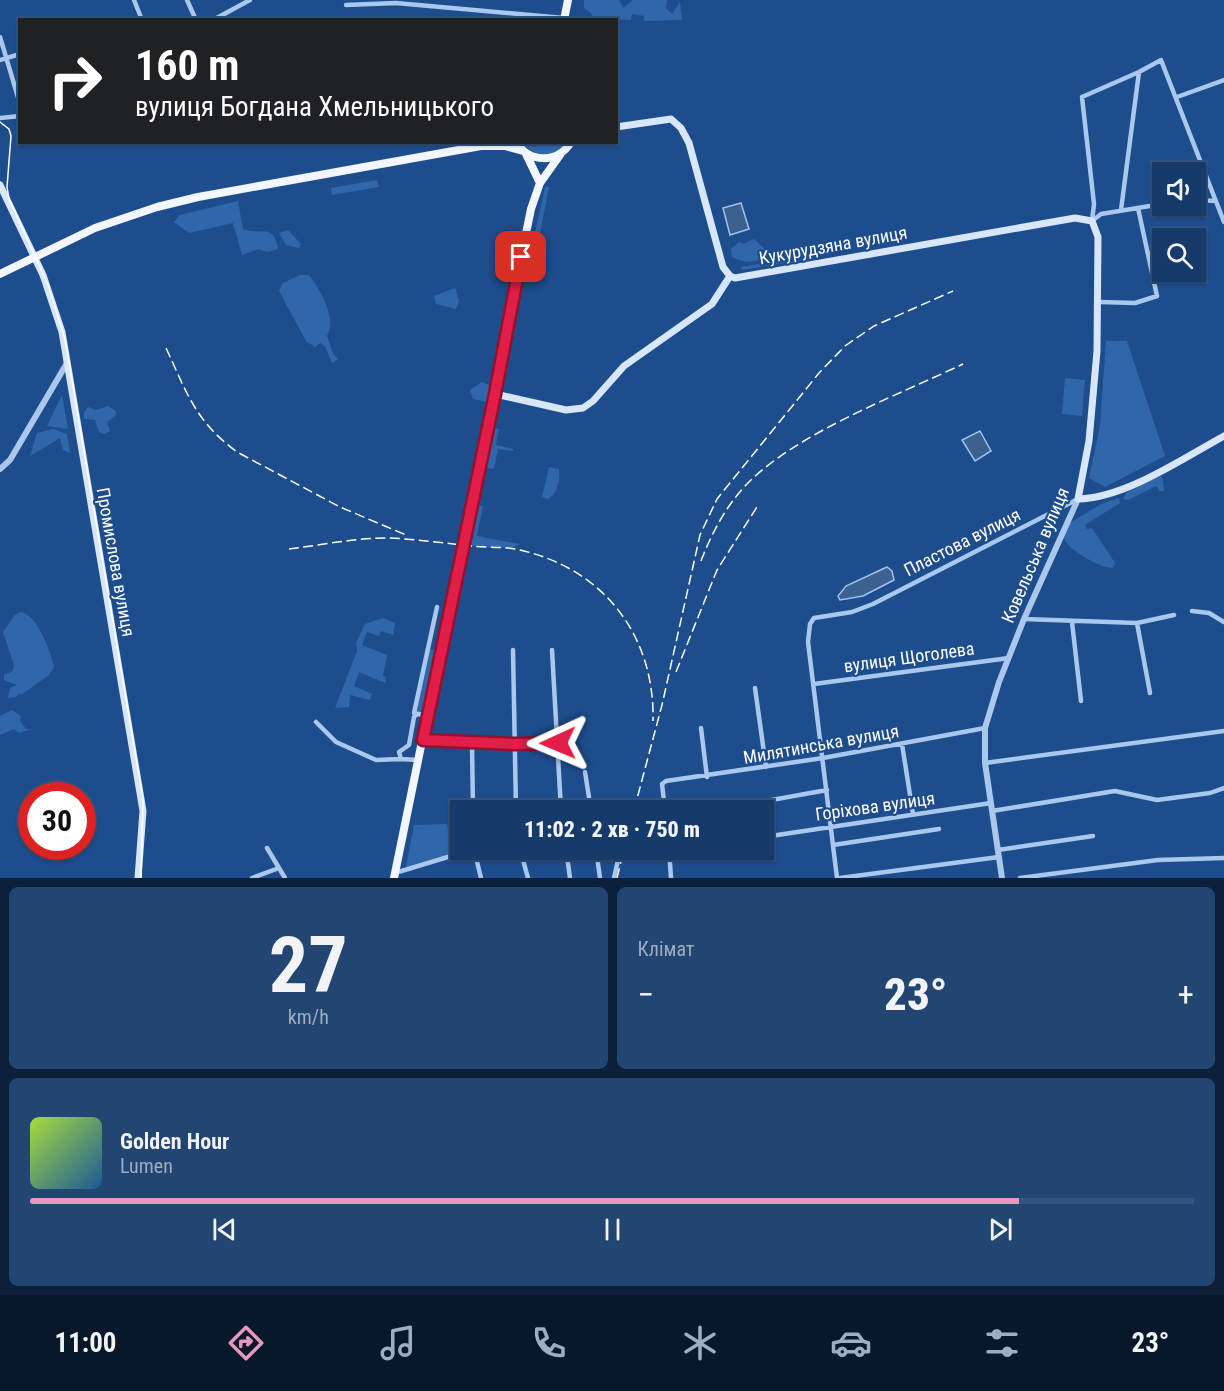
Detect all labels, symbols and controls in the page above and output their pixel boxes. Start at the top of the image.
text: 160 m [135,41,240,90]
icon: right [36,42,114,120]
text: вулиця Богдана Хмельницького [135,91,494,123]
map controls [1152,162,1206,282]
button: sound [1152,162,1206,216]
street label: Кукурудзяна вулиця [757,222,909,268]
button: search [1152,228,1206,282]
pin [495,231,546,282]
icon: arrive [504,240,537,273]
street label: Ковельська вулиця [997,484,1073,626]
street label: Промислова вулиця [93,486,139,638]
street label: Пластова вулиця [900,504,1024,580]
street label: вулиця Щоголева [842,637,976,677]
position arrow [526,711,590,775]
street label: Милятинська вулиця [742,720,900,768]
speed limit sign: 30 [18,782,96,860]
street label: Горіхова вулиця [814,787,936,825]
text: 11:02 · 2 хв · 750 m [524,817,700,842]
text: 27 [269,920,348,1011]
text: Клімат [638,937,694,961]
text: 23° [884,968,948,1021]
text: − [638,975,654,1014]
text: + [1178,975,1194,1014]
text: km/h [288,1005,329,1029]
text: Golden Hour [120,1129,229,1154]
text: Lumen [120,1154,173,1178]
icon: previous [208,1213,241,1246]
icon: pause [596,1213,629,1246]
icon: next [984,1213,1017,1246]
icon: directions [225,1322,267,1364]
icon: music [377,1322,419,1364]
icon: phone [528,1322,570,1364]
icon: climate [679,1322,721,1364]
icon: car [830,1322,872,1364]
icon: filters [981,1322,1023,1364]
text: 11:00 [55,1327,116,1359]
text: 23° [1132,1327,1169,1359]

